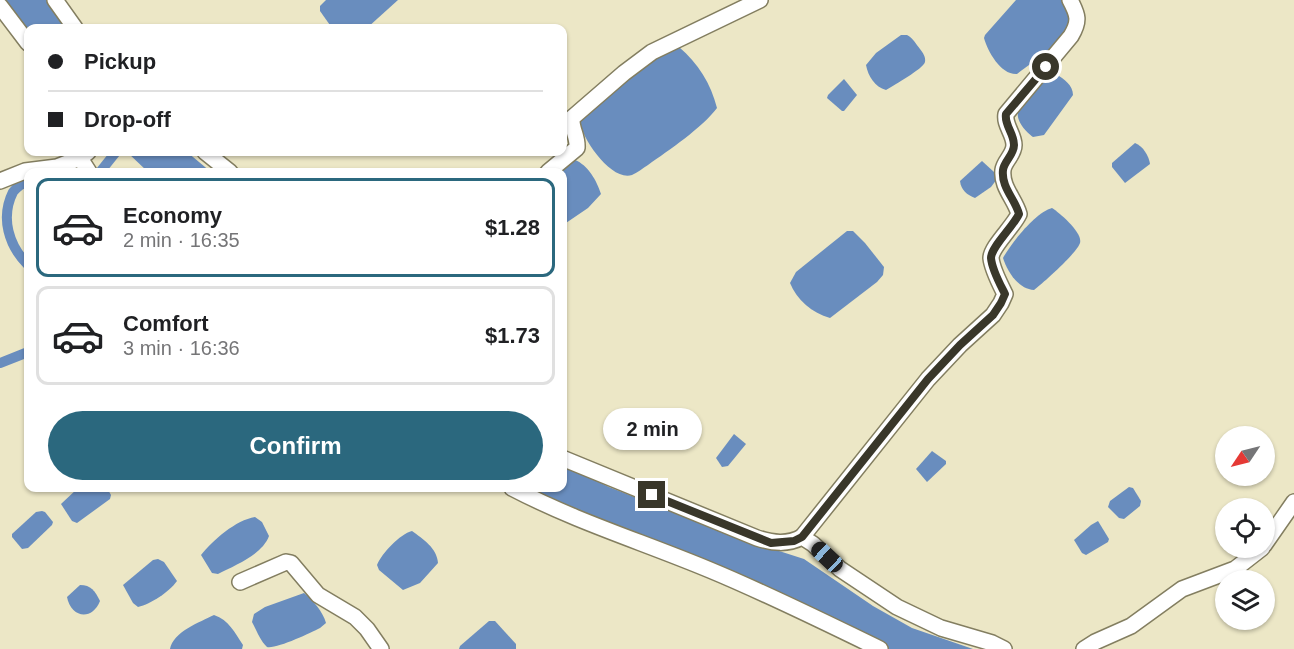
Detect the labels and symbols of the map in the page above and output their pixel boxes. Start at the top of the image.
route start [1032,53,1059,80]
callout: 2 min [602,408,702,450]
north arrow [1215,426,1275,486]
route end [638,481,665,508]
car [808,538,846,576]

